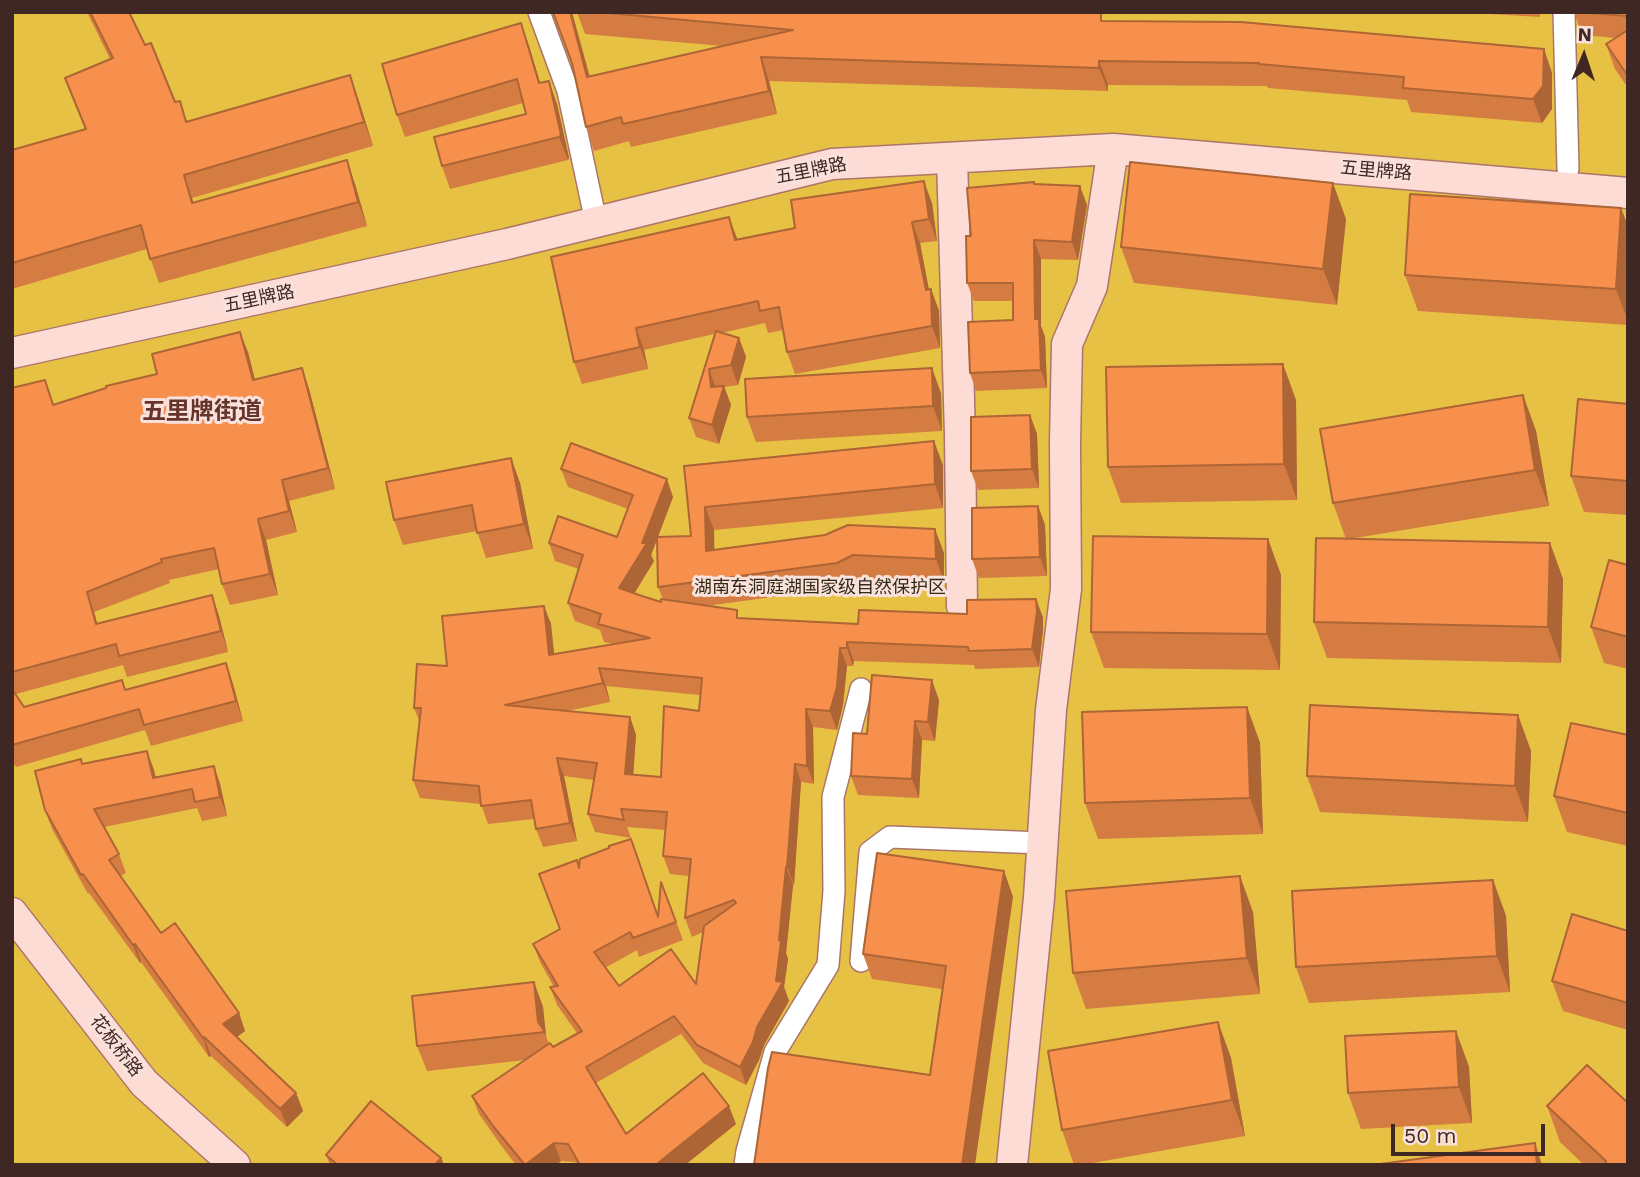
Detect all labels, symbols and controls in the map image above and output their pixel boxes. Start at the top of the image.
north arrow [1549,21,1619,91]
text: N [1577,23,1592,46]
street label: 五里牌路 [774,154,848,188]
street label: 五里牌路 [1339,157,1413,185]
street label: 五里牌路 [222,281,296,317]
district label: 五里牌街道 [142,398,262,426]
park label: 湖南东洞庭湖国家级自然保护区 [694,577,946,599]
street label: 花板桥路 [85,1011,147,1081]
scale bar [1395,1110,1549,1154]
text: 50 m [1404,1123,1456,1148]

